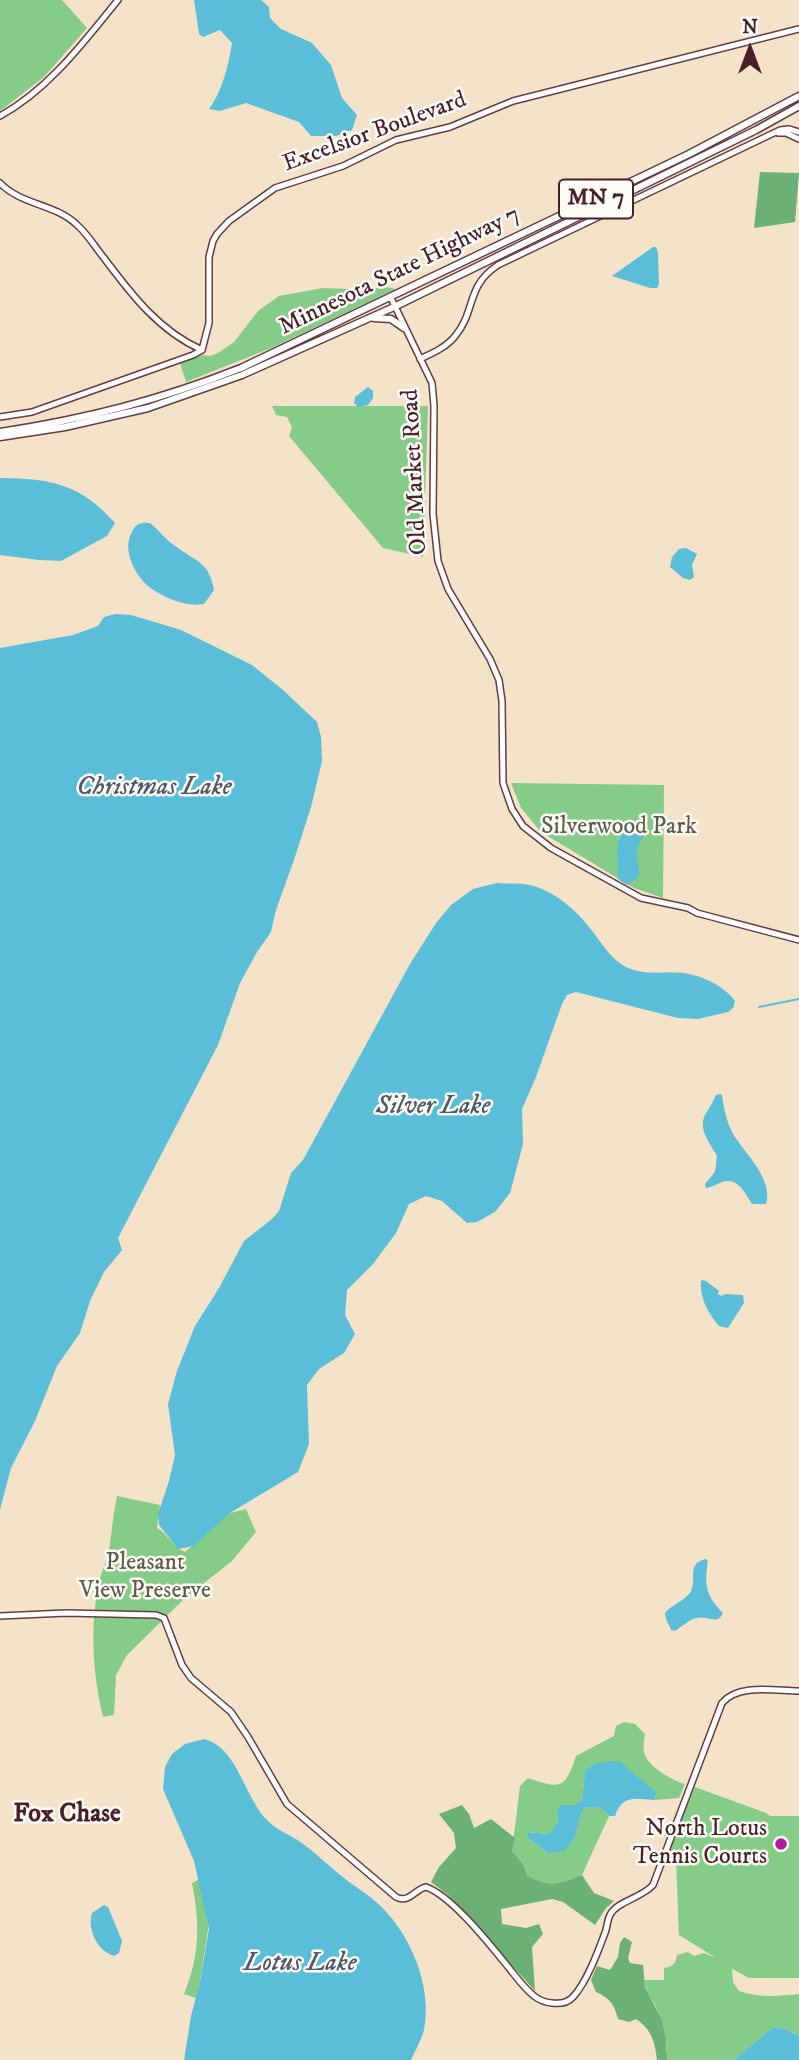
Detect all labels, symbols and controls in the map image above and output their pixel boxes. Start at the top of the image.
north arrow [715,14,785,84]
text: N [742,16,758,39]
street label: Excelsior Boulevard [279,86,471,180]
road number: MN 7 [559,180,633,218]
street label: Minnesota State Highway 7 [275,201,525,343]
street label: Old Market Road [397,388,435,556]
water label: Christmas Lake [76,773,232,805]
park label: Silverwood Park [541,814,697,842]
water label: Silver Lake [376,1092,490,1124]
park label: Pleasant View Preserve [79,1550,211,1606]
district label: Fox Chase [13,1800,121,1832]
place label: North Lotus Tennis Courts [633,1816,767,1872]
marker: North Lotus Tennis Courts [773,1836,789,1852]
water label: Lotus Lake [244,1949,356,1981]

